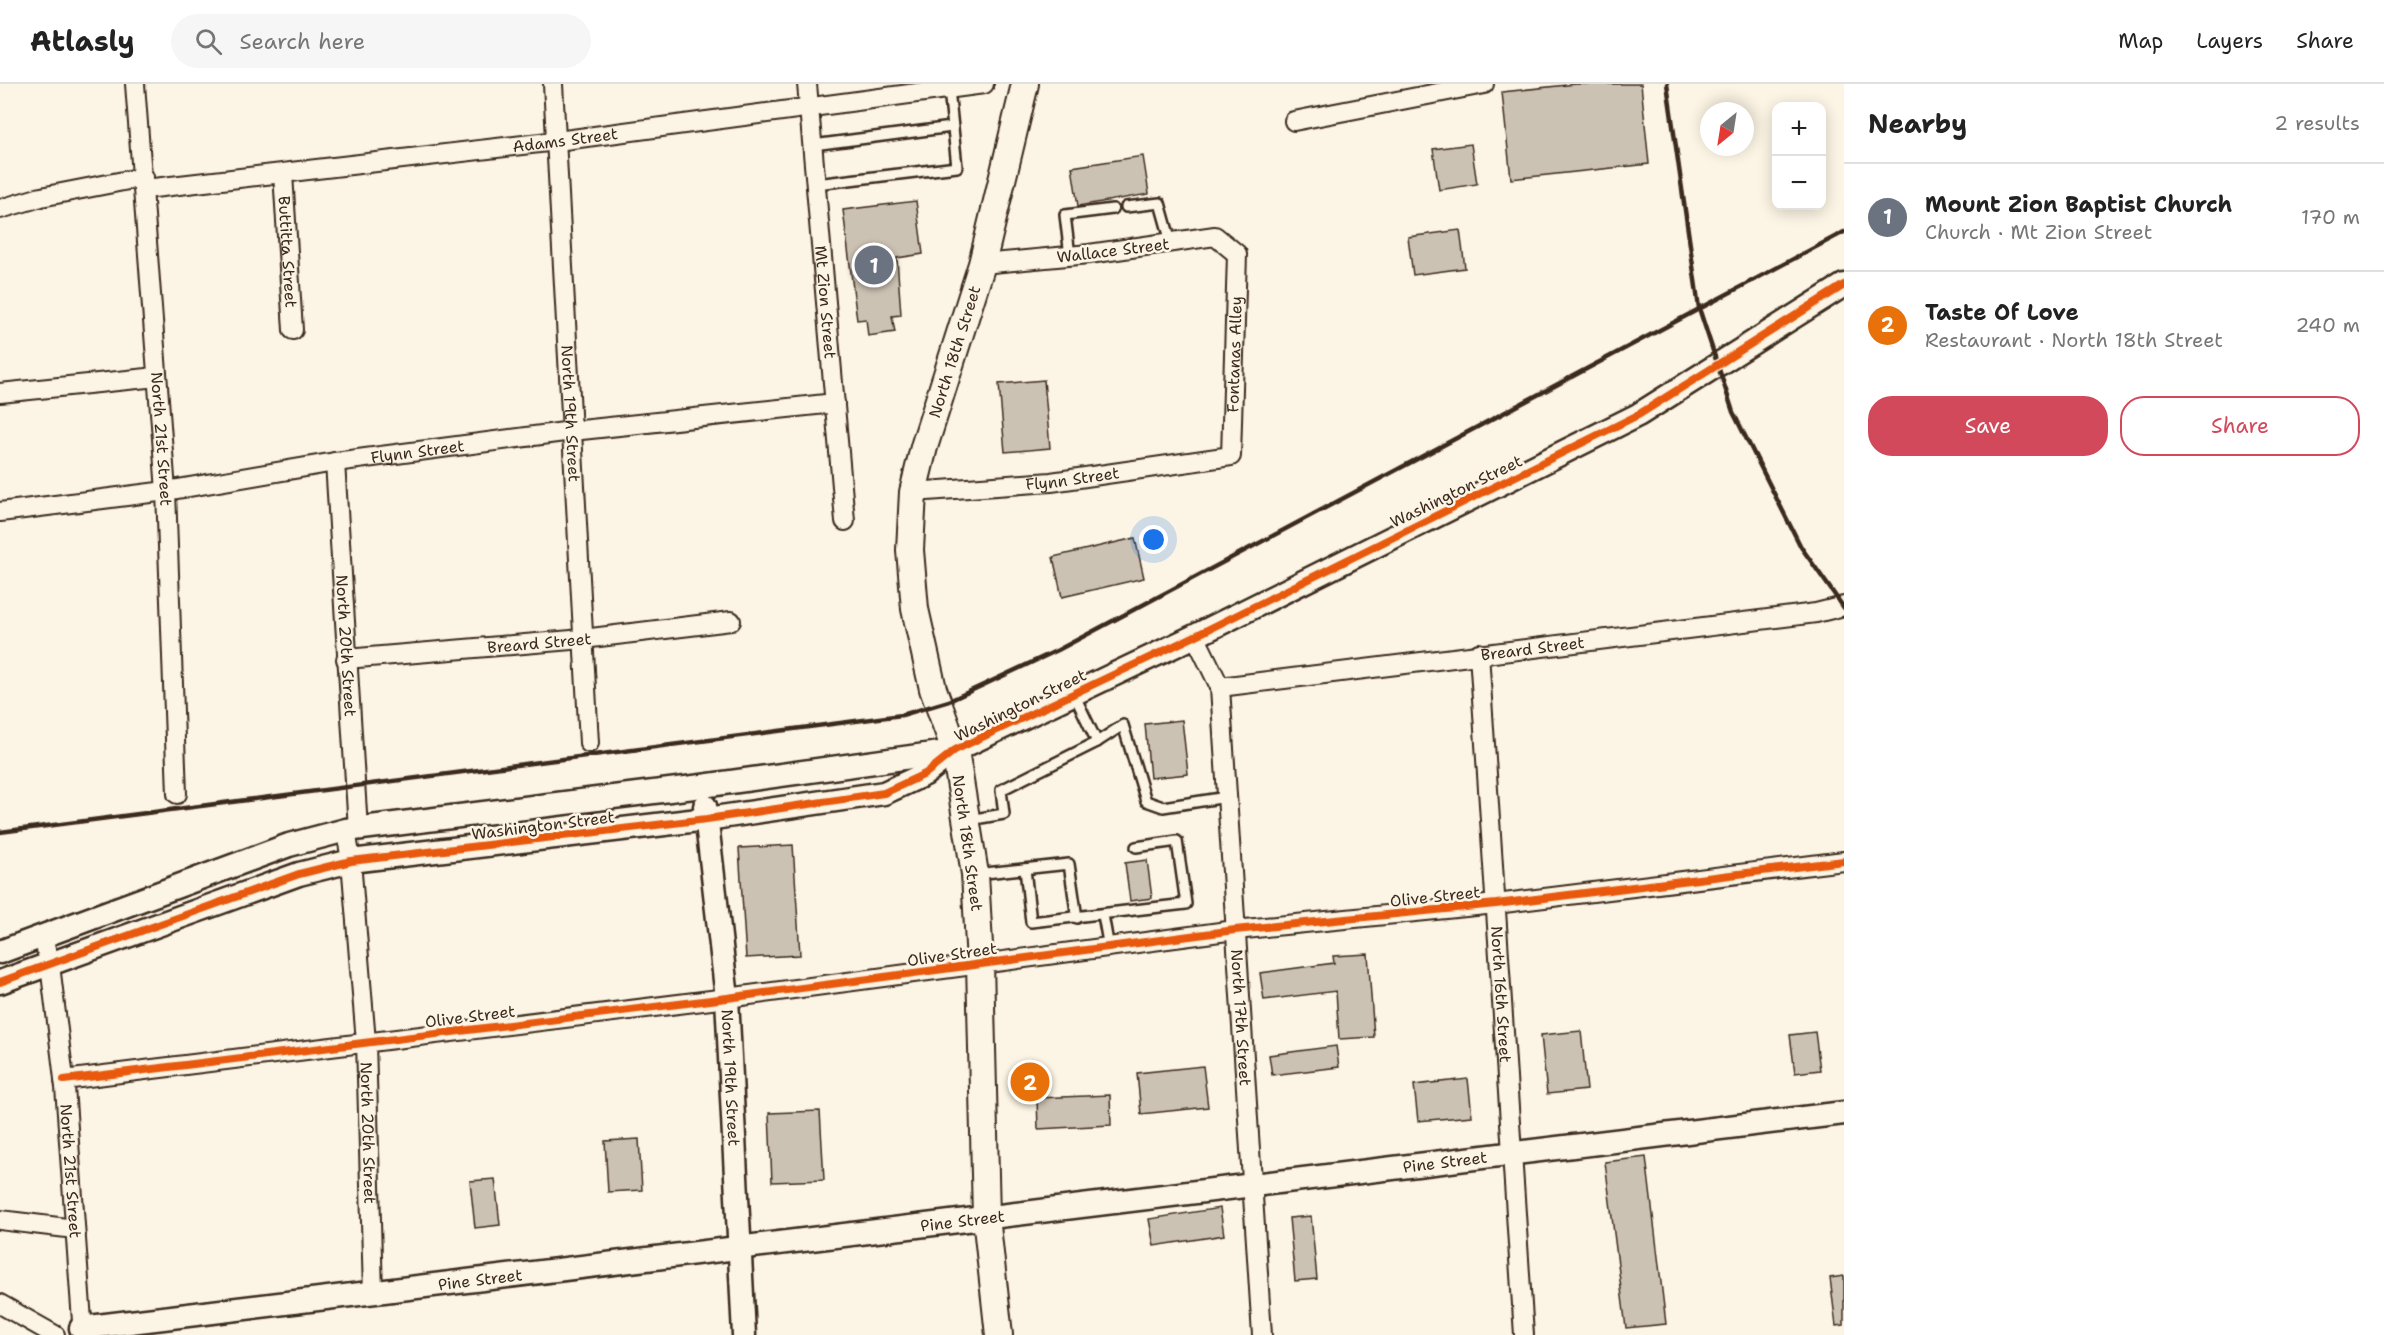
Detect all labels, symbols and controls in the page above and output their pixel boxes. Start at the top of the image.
search box [171,14,591,68]
text: Atlasly [30,22,135,60]
icon: search [192,25,225,58]
text: Search here [240,27,365,56]
text: Map [2118,27,2163,55]
text: Layers [2196,27,2263,55]
text: Share [2296,27,2354,55]
north arrow [1700,102,1754,156]
map controls [1772,102,1826,210]
button: + [1772,102,1826,156]
text: Nearby [1868,106,1967,141]
text: 2 results [2274,110,2360,136]
street label: Adams Street [511,123,619,157]
button: − [1772,156,1826,210]
text: Mount Zion Baptist Church [1925,190,2232,219]
street label: Buttitta Street [273,195,302,308]
text: 1 [1883,204,1892,230]
text: 170 m [2301,204,2360,230]
text: Church · Mt Zion Street [1925,219,2152,245]
street label: Wallace Street [1056,233,1171,268]
pin: 1 [854,242,894,288]
street label: Mt Zion Street [810,245,841,360]
street label: North 18th Street [924,283,985,421]
street label: Fontanas Alley [1222,296,1247,413]
text: Taste Of Love [1925,298,2079,327]
text: 2 [1881,312,1895,338]
text: 240 m [2295,312,2360,338]
text: Restaurant · North 18th Street [1925,327,2223,353]
street label: North 19th Street [556,344,585,483]
street label: North 21st Street [146,371,177,506]
button: Save [1868,396,2108,456]
button: Share [2120,396,2360,456]
street label: Flynn Street [369,435,466,468]
street label: Washington Street [1387,450,1526,532]
street label: Flynn Street [1025,462,1121,495]
your location [1139,525,1168,554]
street label: North 20th Street [331,574,361,717]
street label: Breard Street [487,628,593,658]
street label: Breard Street [1480,632,1586,666]
street label: Washington Street [951,664,1090,746]
street label: North 18th Street [948,774,987,913]
street label: Washington Street [470,806,616,845]
street label: Olive Street [1389,881,1481,912]
street label: North 16th Street [1486,925,1516,1063]
street label: Olive Street [906,938,998,971]
street label: North 17th Street [1226,949,1256,1087]
street label: Olive Street [424,1001,516,1032]
street label: North 19th Street [717,1009,744,1147]
pin: 2 [1010,1060,1050,1104]
street label: North 20th Street [356,1062,381,1204]
street label: North 21st Street [55,1103,86,1239]
street label: Pine Street [1402,1147,1488,1178]
street label: Pine Street [919,1205,1006,1237]
street label: Pine Street [437,1264,523,1295]

